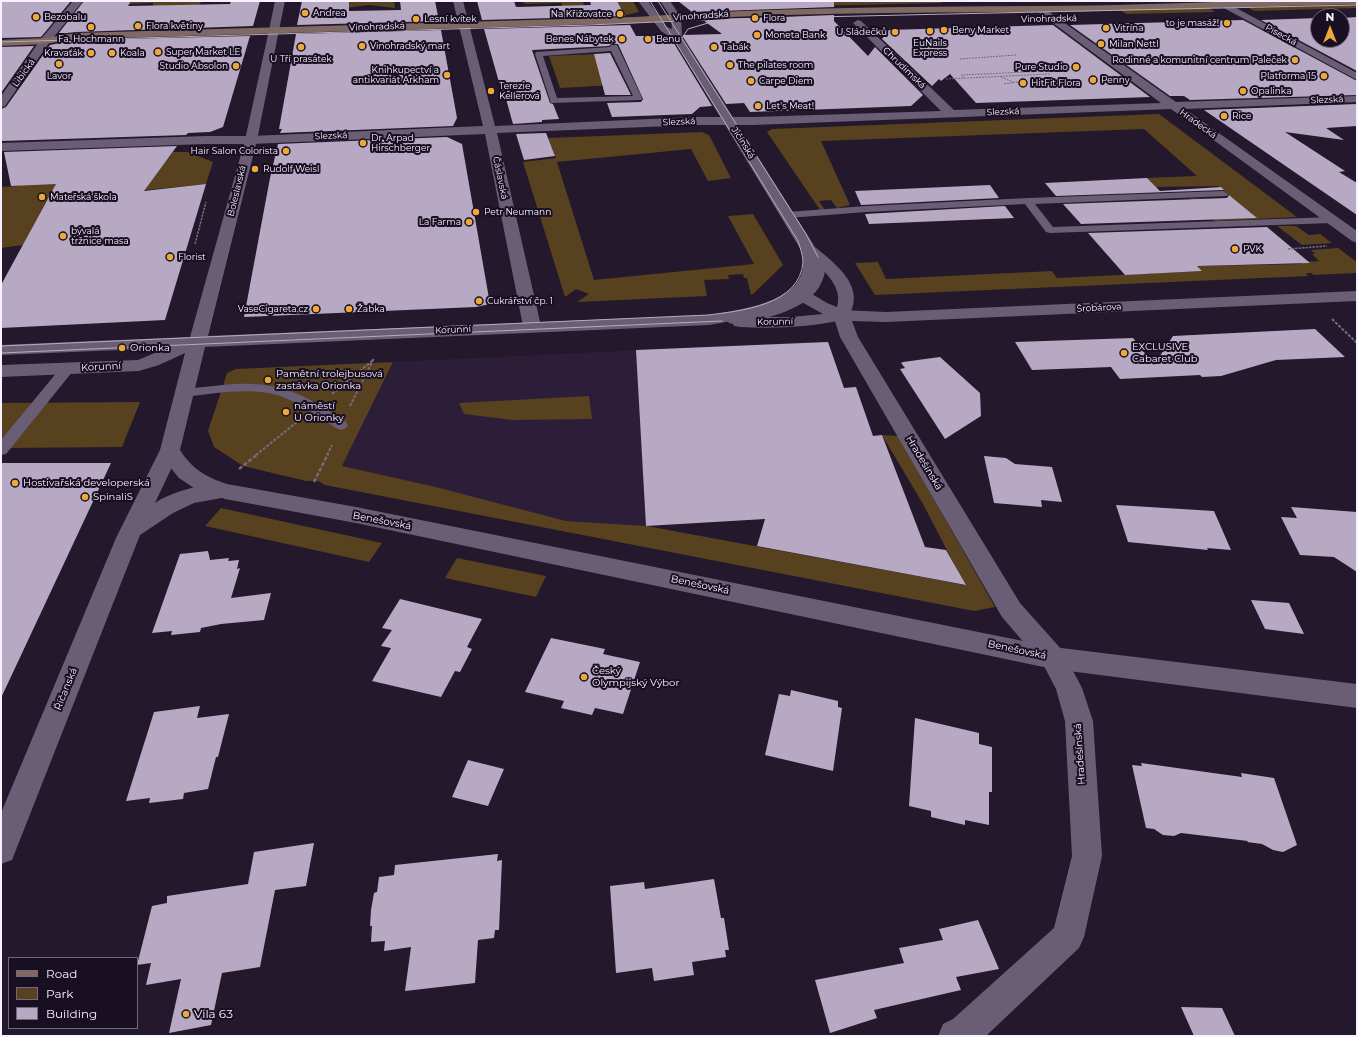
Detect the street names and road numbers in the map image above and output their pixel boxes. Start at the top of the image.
street label: Vinohradská [673,9,729,23]
street label: Vinohradská [1021,13,1077,25]
street label: Vinohradská [349,21,405,33]
street label: Písecká [1263,22,1299,48]
street label: Chrudimská [880,45,928,91]
street label: Libická [10,57,38,89]
street label: Slezská [1310,94,1344,106]
street label: Slezská [986,106,1020,118]
street label: Hradecká [1177,107,1219,141]
street label: Slezská [662,116,696,128]
street label: Jičínská [729,125,757,161]
street label: Slezská [314,130,348,142]
street label: Čáslavská [490,156,510,200]
street label: Boleslavská [225,164,249,218]
street label: Šrobárova [1076,301,1122,315]
street label: Korunní [757,316,793,328]
street label: Korunní [435,324,471,336]
street label: Korunní [81,360,121,374]
street label: Hradešínská [903,434,945,492]
street label: Benešovská [352,509,412,533]
street label: Benešovská [670,573,730,597]
street label: Benešovská [987,638,1047,662]
street label: Říčanská [52,666,80,712]
street label: Hradešínská [1072,723,1088,785]

